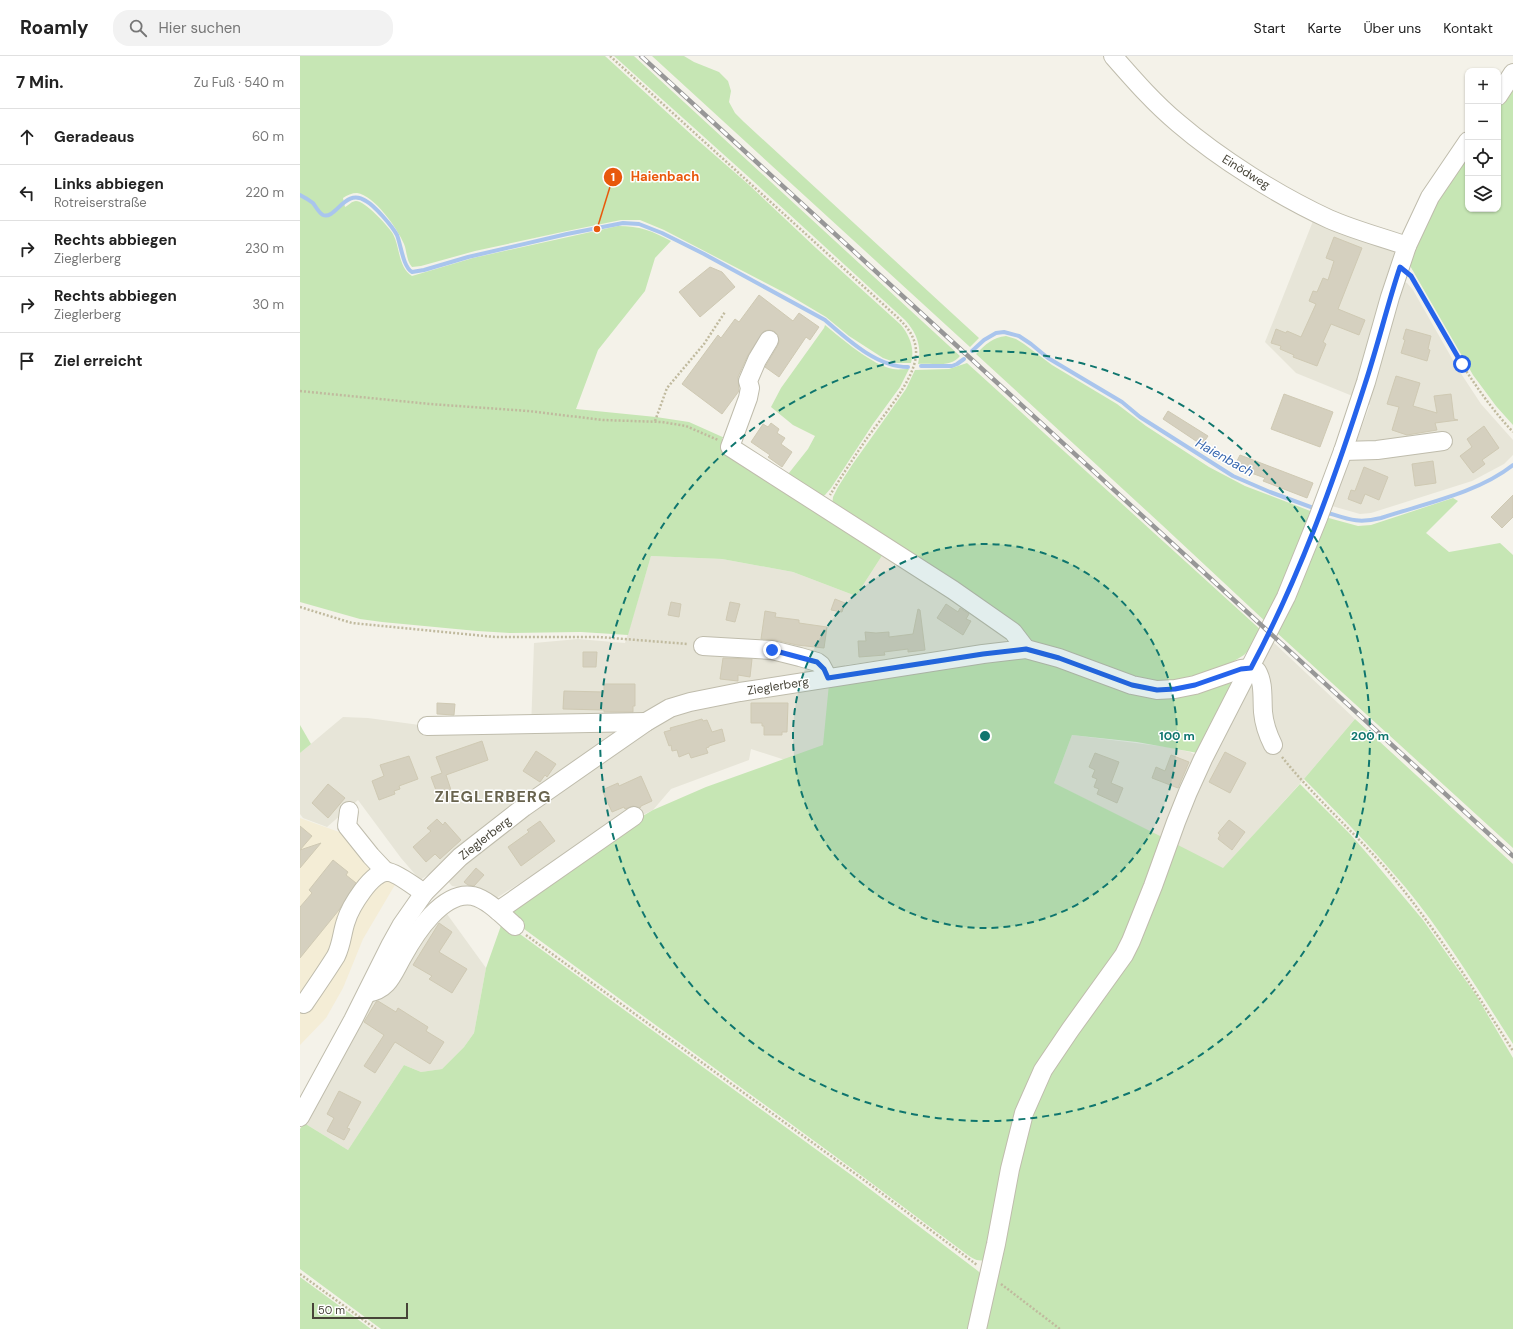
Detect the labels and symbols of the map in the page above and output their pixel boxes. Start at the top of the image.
street label: Einödweg [1219,151,1273,193]
callout: Haienbach [603,164,707,189]
text: Haienbach [631,168,699,185]
text: 1 [611,169,615,185]
route start [1453,355,1471,373]
water label: Haienbach [1193,434,1257,480]
route end [763,641,781,659]
street label: Zieglerberg [746,673,810,699]
text: 100 m [1159,728,1195,744]
text: 200 m [1351,728,1389,744]
centre of rings [978,729,992,743]
district label: ZIEGLERBERG [435,786,551,807]
street label: Zieglerberg [456,812,515,863]
scale bar [312,1301,408,1320]

